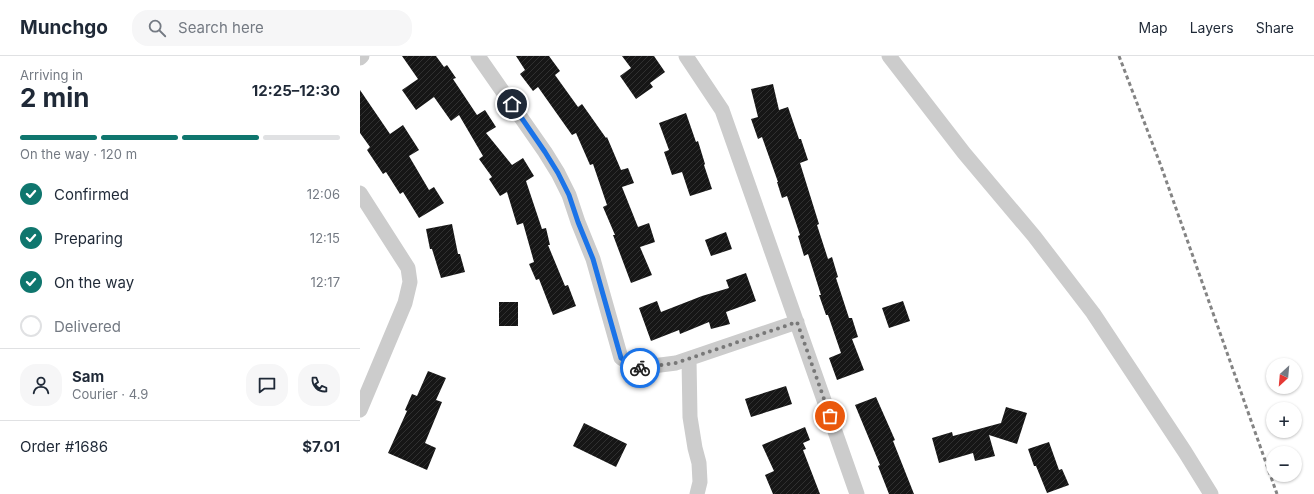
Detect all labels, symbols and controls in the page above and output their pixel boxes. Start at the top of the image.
search box [132,10,412,46]
text: Munchgo [20,16,108,39]
icon: search [146,17,168,39]
text: Search here [178,18,264,37]
text: Map [1139,19,1168,36]
text: Layers [1190,19,1234,36]
text: Share [1256,19,1294,36]
text: Arriving in [20,67,83,83]
text: 12:25–12:30 [252,81,340,100]
text: 2 min [20,82,90,113]
pin [495,87,529,121]
icon: home [501,93,523,115]
text: On the way · 120 m [20,146,137,162]
icon: check [20,183,42,205]
text: Confirmed [54,185,129,204]
text: 12:06 [307,186,340,202]
icon: check [20,227,42,249]
text: Preparing [54,229,123,248]
text: 12:15 [310,230,340,246]
icon: check [20,271,42,293]
text: On the way [54,273,134,292]
text: 12:17 [310,274,340,290]
text: Delivered [54,317,121,336]
courier [620,348,660,388]
icon: bike [629,357,651,379]
north arrow [1266,358,1302,394]
map controls [1266,358,1302,482]
button: person [20,364,62,406]
button: chat [246,364,288,406]
button: phone [298,364,340,406]
text: Sam [72,367,104,386]
text: Courier · 4.9 [72,386,148,402]
pin [813,399,847,433]
button: + [1266,402,1302,438]
icon: bag [819,405,841,427]
text: Order #1686 [20,437,108,456]
text: $7.01 [302,437,340,456]
button: − [1266,446,1302,482]

